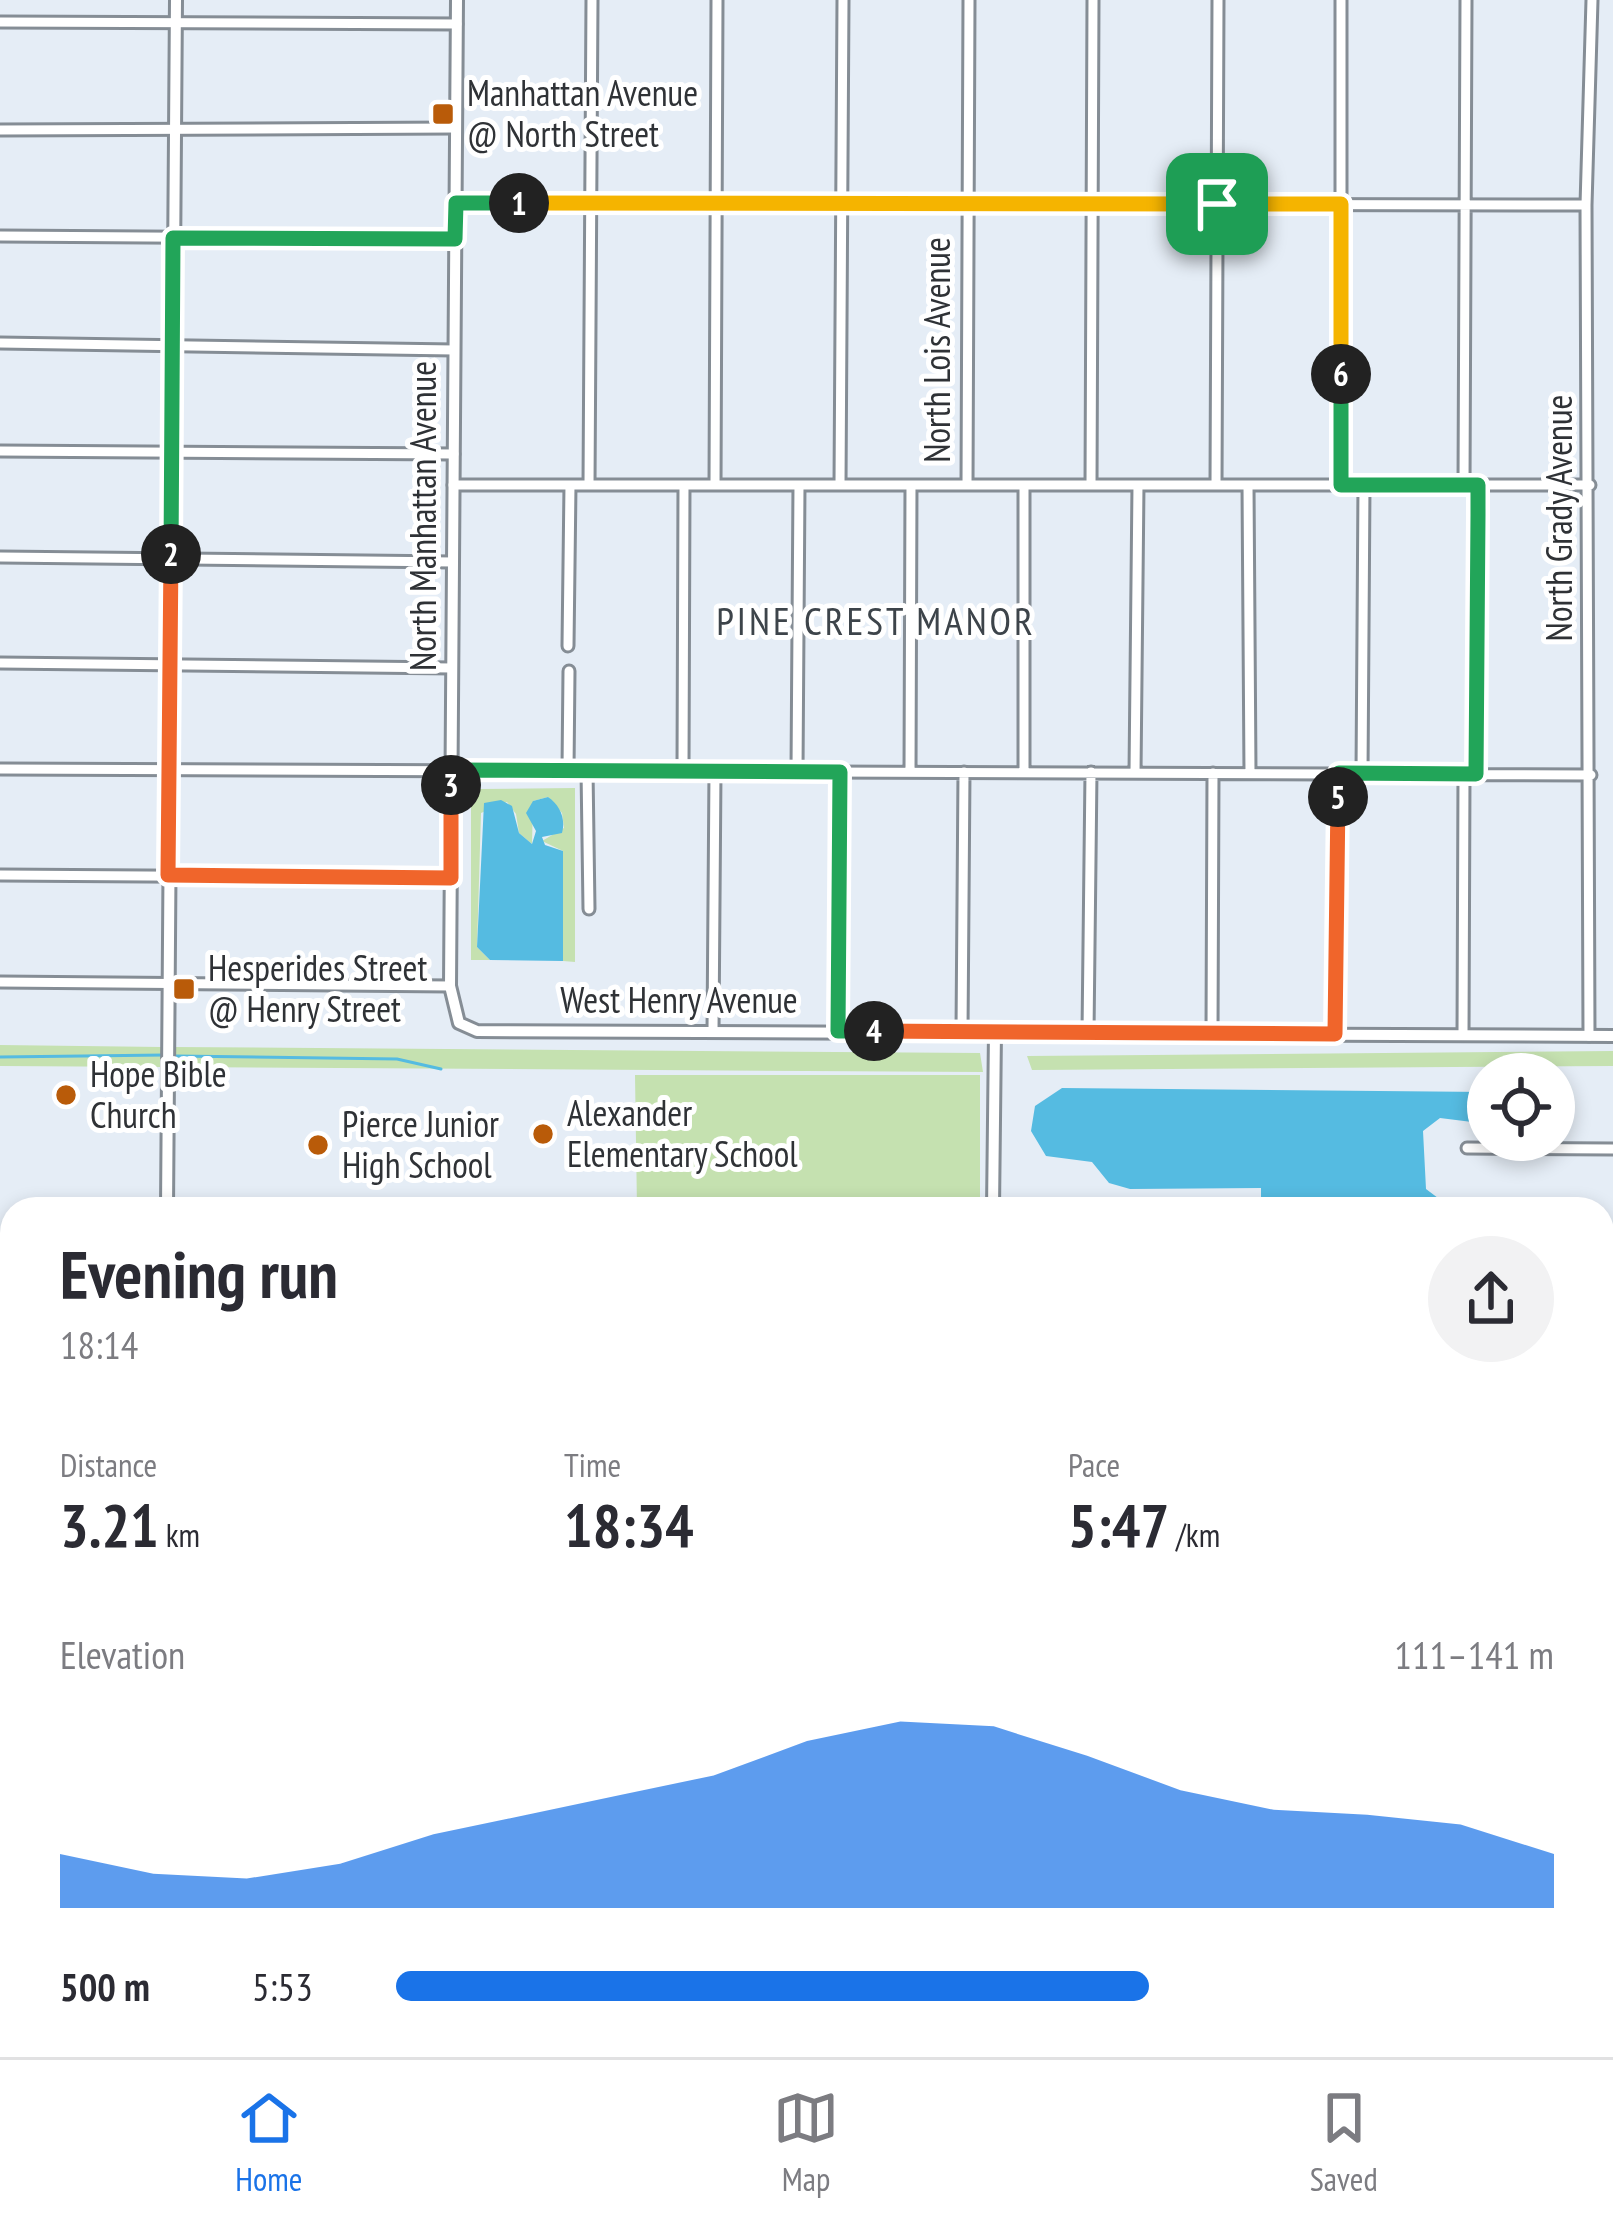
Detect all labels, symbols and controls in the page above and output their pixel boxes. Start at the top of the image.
place label: Manhattan Avenue @ North Street [467,69,698,157]
marker: Manhattan Avenue @ North Street [430,101,456,127]
pin [1166,153,1268,255]
icon: arrive [1184,171,1250,237]
pin: 1 [489,173,549,233]
text: 1 [511,181,527,224]
street label: North Lois Avenue [913,237,960,463]
pin: 6 [1311,344,1371,404]
text: 6 [1333,352,1349,395]
street label: North Manhattan Avenue [399,361,446,671]
street label: North Grady Avenue [1535,395,1582,641]
pin: 2 [141,524,201,584]
text: 2 [163,532,179,575]
district label: PINE CREST MANOR [716,595,1036,646]
pin: 3 [421,755,481,815]
text: 3 [443,763,459,806]
pin: 5 [1308,767,1368,827]
text: 5 [1330,775,1346,818]
place label: Hesperides Street @ Henry Street [208,944,427,1032]
marker: Hesperides Street @ Henry Street [171,976,197,1002]
street label: West Henry Avenue [560,976,798,1023]
pin: 4 [844,1001,904,1061]
text: 4 [866,1009,882,1052]
place label: Hope Bible Church [90,1050,227,1138]
map controls [1467,1053,1575,1161]
button: locate [1467,1053,1575,1161]
marker: Hope Bible Church [53,1082,79,1108]
place label: Alexander Elementary School [567,1089,798,1177]
place label: Pierce Junior High School [342,1100,499,1188]
marker: Alexander Elementary School [530,1121,556,1147]
marker: Pierce Junior High School [305,1132,331,1158]
text: Evening run [60,1231,338,1316]
button: share [1428,1236,1554,1362]
text: 18:14 [60,1319,138,1370]
text: Distance [60,1443,157,1486]
text: Time [564,1443,621,1486]
text: Pace [1068,1443,1120,1486]
text: 3.21 [60,1486,159,1564]
text: 18:34 [564,1486,694,1564]
text: 5:47 [1068,1486,1169,1564]
text: km [159,1513,200,1556]
text: /km [1169,1513,1220,1556]
text: Elevation [60,1629,185,1680]
text: 111–141 m [1394,1629,1554,1680]
text: 500 m [60,1961,150,2012]
text: 5:53 [252,1961,313,2012]
tab: Home [235,2085,302,2200]
tab: Map [773,2085,839,2200]
tab: Saved [1310,2085,1378,2200]

